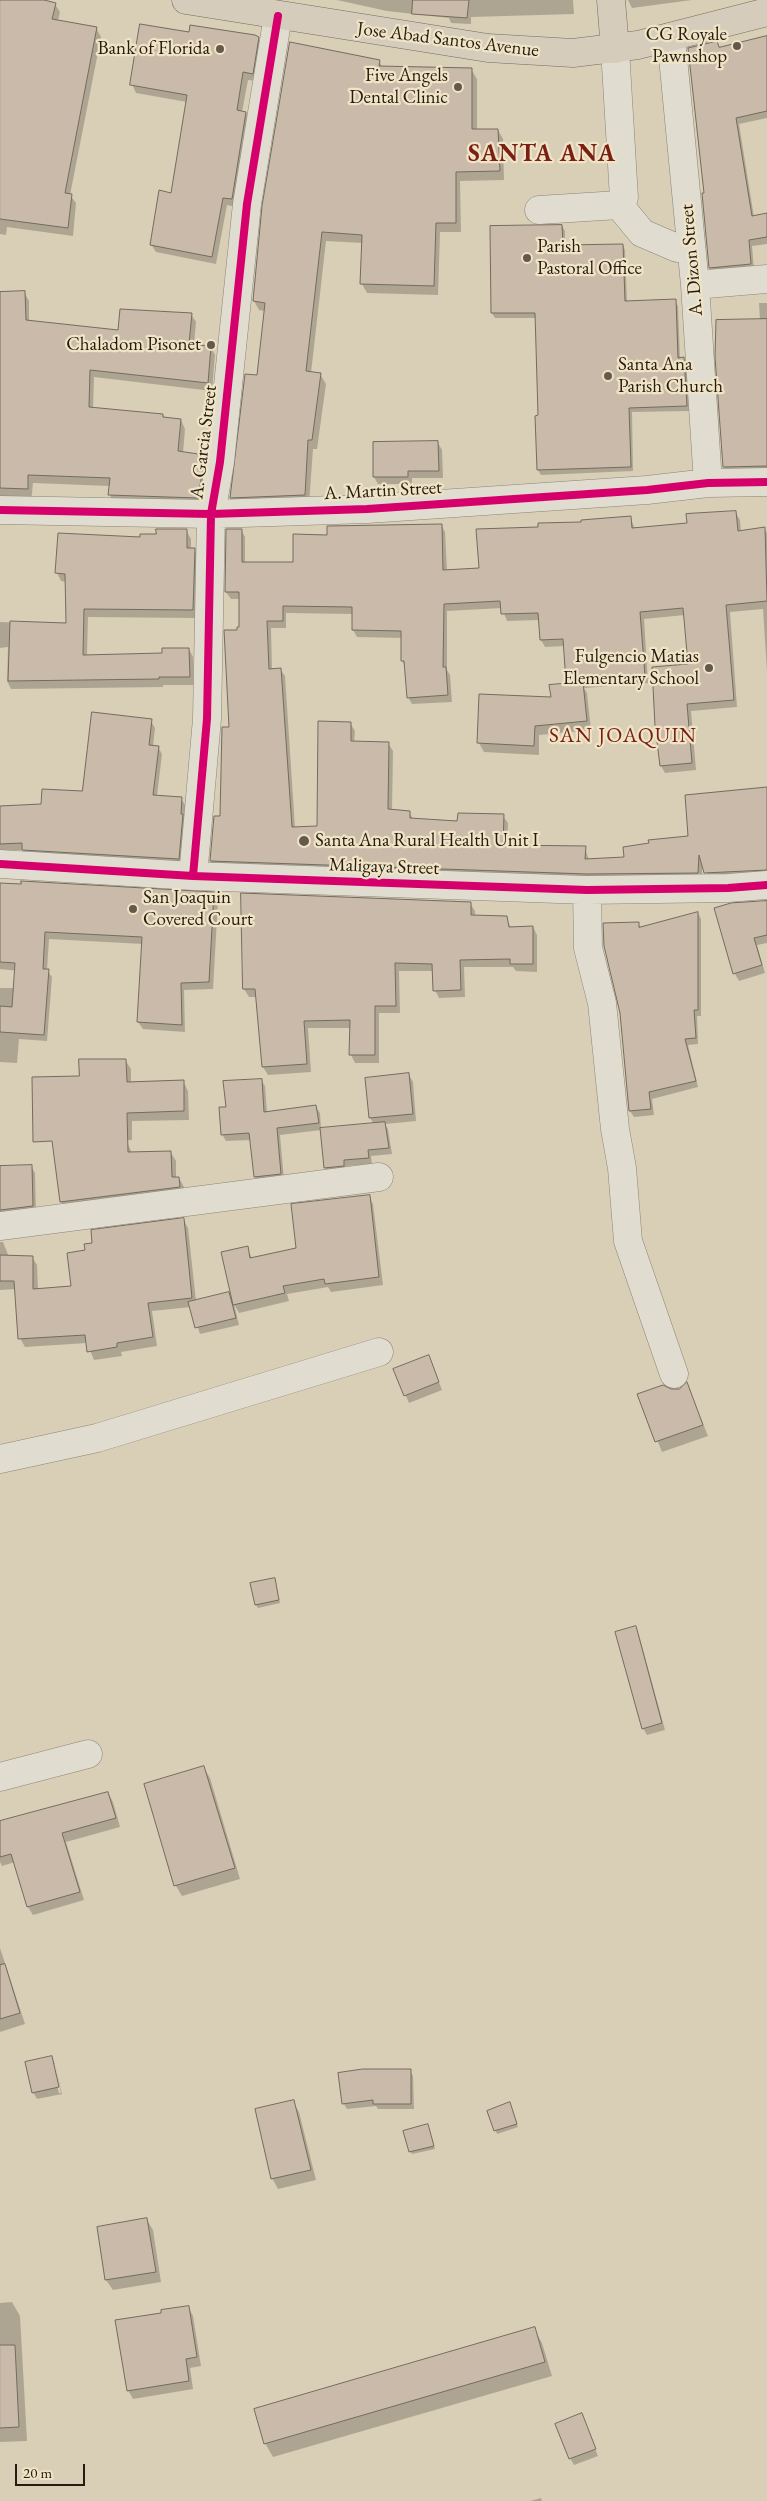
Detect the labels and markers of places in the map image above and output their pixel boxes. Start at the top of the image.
place label: CG Royale Pawnshop [646,24,727,68]
place label: Bank of Florida [97,38,210,60]
marker: CG Royale Pawnshop [731,40,743,52]
marker: Bank of Florida [214,43,226,55]
place label: Five Angels Dental Clinic [349,65,448,109]
marker: Five Angels Dental Clinic [452,81,464,93]
place label: Parish Pastoral Office [537,236,642,280]
marker: Parish Pastoral Office [521,252,533,264]
place label: Chaladom Pisonet [66,334,201,356]
marker: Chaladom Pisonet [205,339,217,351]
place label: Santa Ana Parish Church [618,354,723,398]
marker: Santa Ana Parish Church [602,370,614,382]
place label: Fulgencio Matias Elementary School [563,646,699,690]
marker: Fulgencio Matias Elementary School [703,662,715,674]
place label: Santa Ana Rural Health Unit I [315,830,539,852]
marker: Santa Ana Rural Health Unit I [297,834,311,848]
place label: San Joaquin Covered Court [143,887,253,931]
marker: San Joaquin Covered Court [127,903,139,915]

